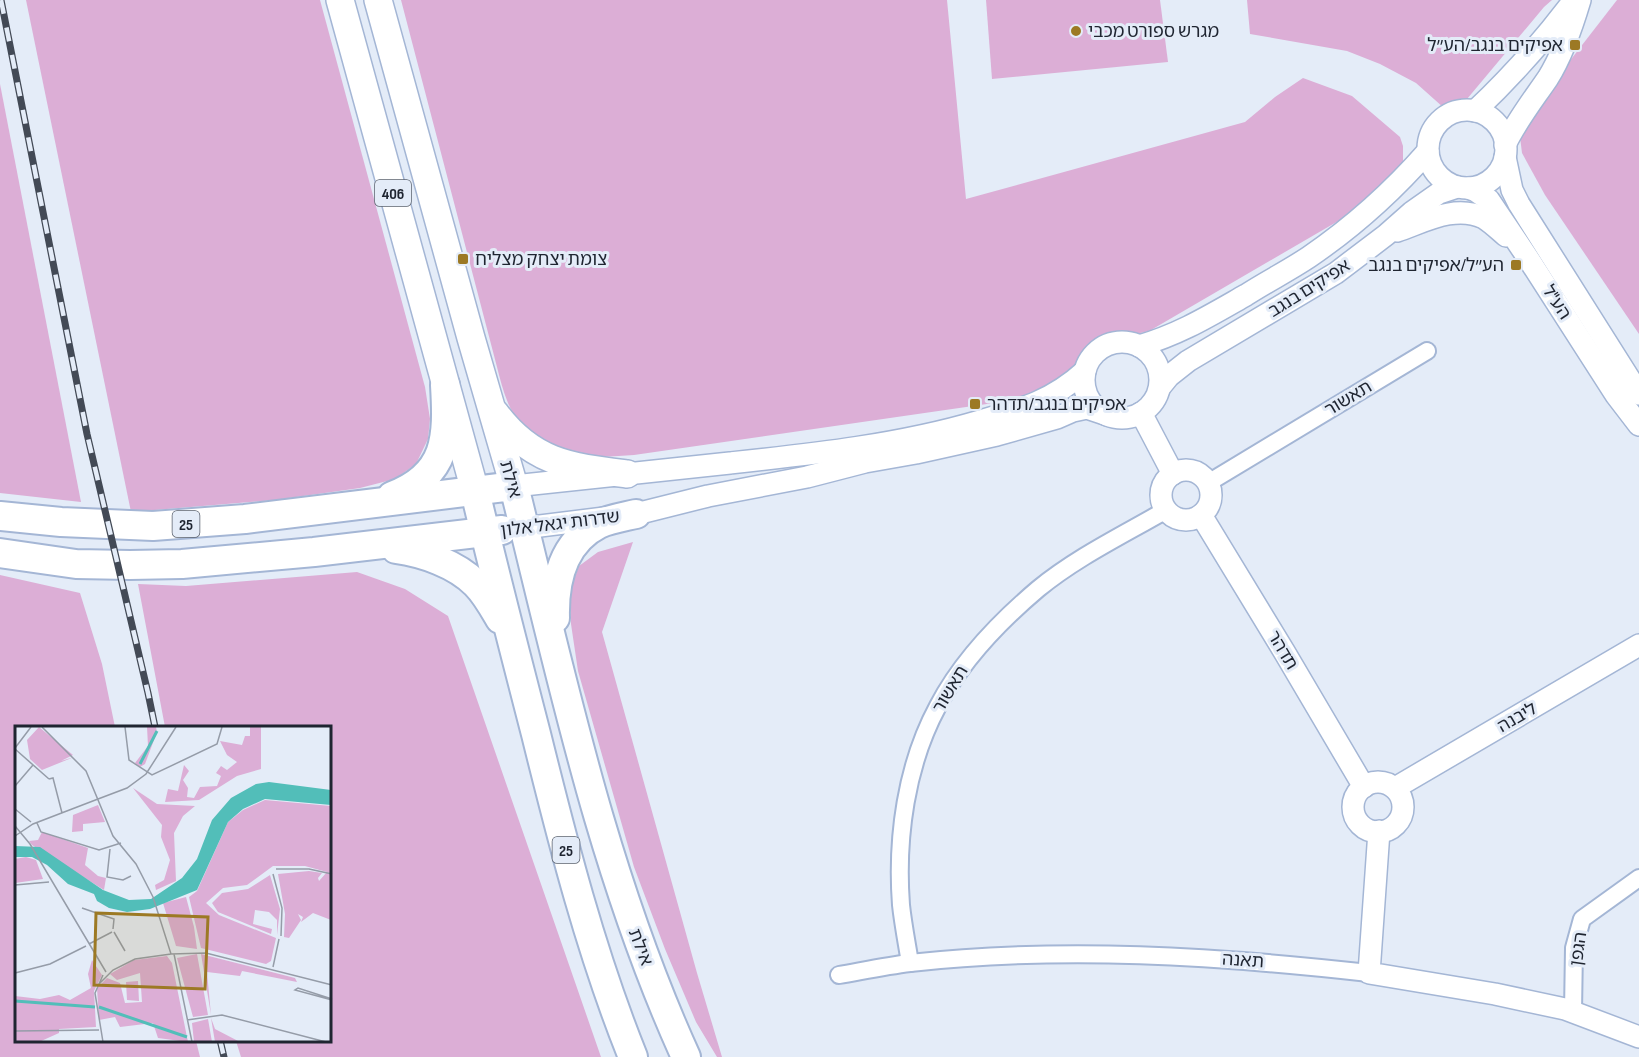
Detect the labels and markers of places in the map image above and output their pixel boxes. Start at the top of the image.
place label: מגרש ספורט מכבי [1088,21,1219,42]
marker: מגרש ספורט מכבי [1069,24,1083,38]
place label: אפיקים בנגב/הע״ל [1427,35,1563,56]
marker: אפיקים בנגב/הע״ל [1568,38,1582,52]
place label: צומת יצחק מצליח [475,249,607,270]
marker: צומת יצחק מצליח [456,252,470,266]
place label: הע״ל/אפיקים בנגב [1368,255,1504,276]
marker: הע״ל/אפיקים בנגב [1509,258,1523,272]
place label: אפיקים בנגב/תדהר [987,394,1126,415]
marker: אפיקים בנגב/תדהר [968,397,982,411]

